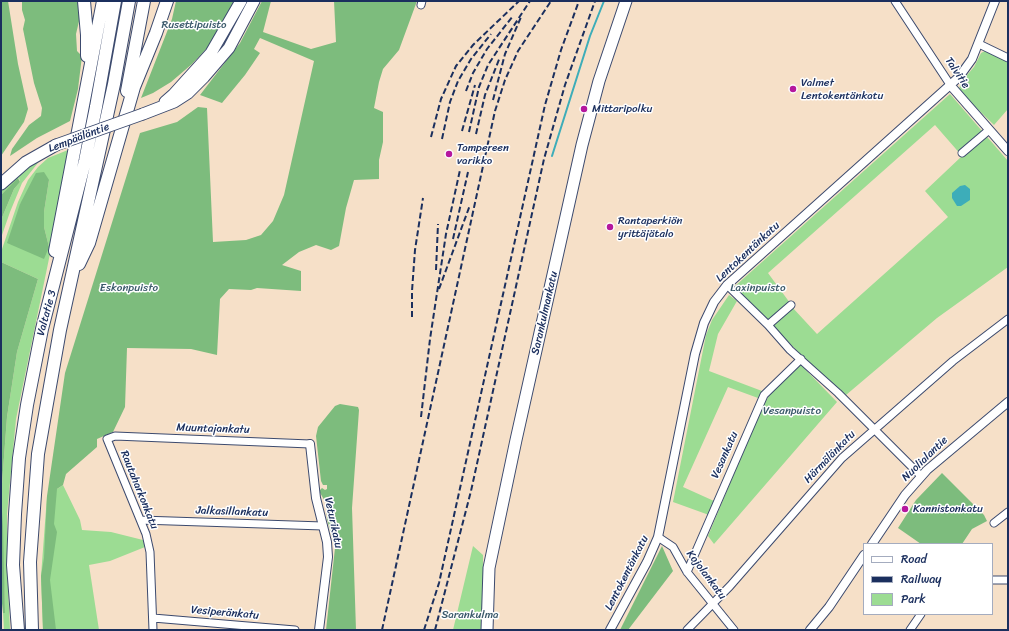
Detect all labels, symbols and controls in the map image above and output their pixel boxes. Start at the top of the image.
park label: Rusettipuisto [162,18,226,32]
street label: Talvitie [942,55,972,91]
place label: Valmet Lentokentänkatu [801,76,883,102]
marker: Valmet Lentokentänkatu [788,84,798,94]
place label: Mittaripolku [592,102,652,116]
marker: Mittaripolku [579,104,589,114]
street label: Lempääläntie [47,120,111,156]
place label: Tampereen varikko [457,141,509,167]
marker: Tampereen varikko [444,149,454,159]
place label: Rantaperkiön yrittäjätalo [618,214,683,240]
street label: Lentokentänkatu [713,219,783,285]
marker: Rantaperkiön yrittäjätalo [605,222,615,232]
street label: Sarankulmankatu [529,270,561,356]
park label: Eskonpuisto [100,281,158,295]
park label: Laxinpuisto [730,281,786,295]
street label: Valtatie 3 [35,289,59,337]
park label: Vesanpuisto [763,404,821,418]
street label: Muuntajankatu [176,421,250,437]
street label: Härmälänkatu [802,428,858,486]
street label: Vesankatu [709,430,741,480]
street label: Nuolialantie [899,434,951,484]
street label: Rautaharkonkatu [117,449,161,531]
street label: Veturikatu [321,496,345,550]
place label: Kannistonkatu [913,502,983,516]
street label: Jalkasillankatu [196,504,268,520]
marker: Kannistonkatu [900,504,910,514]
street label: Lentokentänkatu [602,533,652,613]
legend [863,543,993,615]
street label: Kojolankatu [683,548,729,602]
text: Road [901,548,927,570]
text: Railway [901,568,942,590]
text: Park [901,588,926,610]
street label: Vesiperänkatu [190,603,260,623]
park label: Sarankulma [441,608,499,622]

